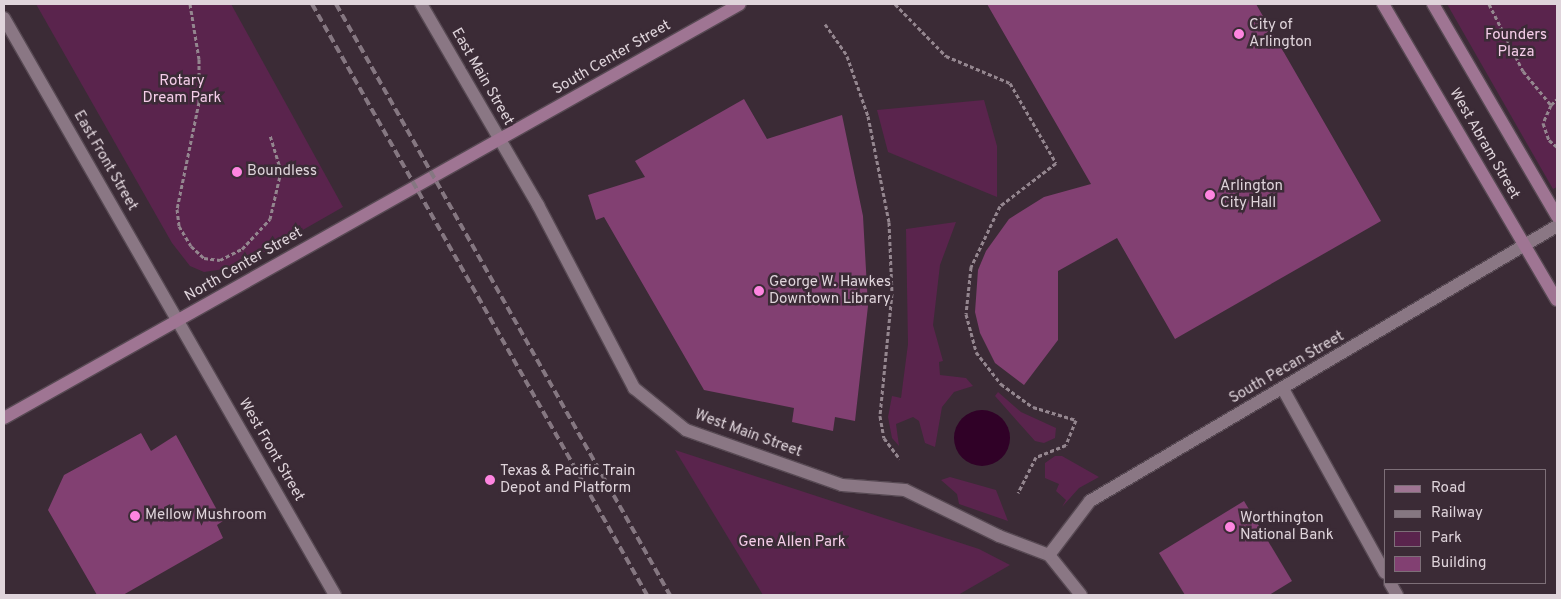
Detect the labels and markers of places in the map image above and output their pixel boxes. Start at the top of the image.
place label: City of Arlington [1249,16,1312,51]
marker: City of Arlington [1233,28,1245,40]
place label: Boundless [247,163,317,181]
marker: Boundless [231,166,243,178]
place label: Arlington City Hall [1220,177,1283,212]
marker: Arlington City Hall [1204,189,1216,201]
place label: George W. Hawkes Downtown Library [769,273,891,308]
marker: George W. Hawkes Downtown Library [753,285,765,297]
place label: Texas & Pacific Train Depot and Platform [500,462,636,497]
marker: Texas & Pacific Train Depot and Platform [484,474,496,486]
place label: Mellow Mushroom [145,507,267,525]
place label: Worthington National Bank [1240,509,1334,544]
marker: Mellow Mushroom [129,510,141,522]
marker: Worthington National Bank [1224,521,1236,533]

